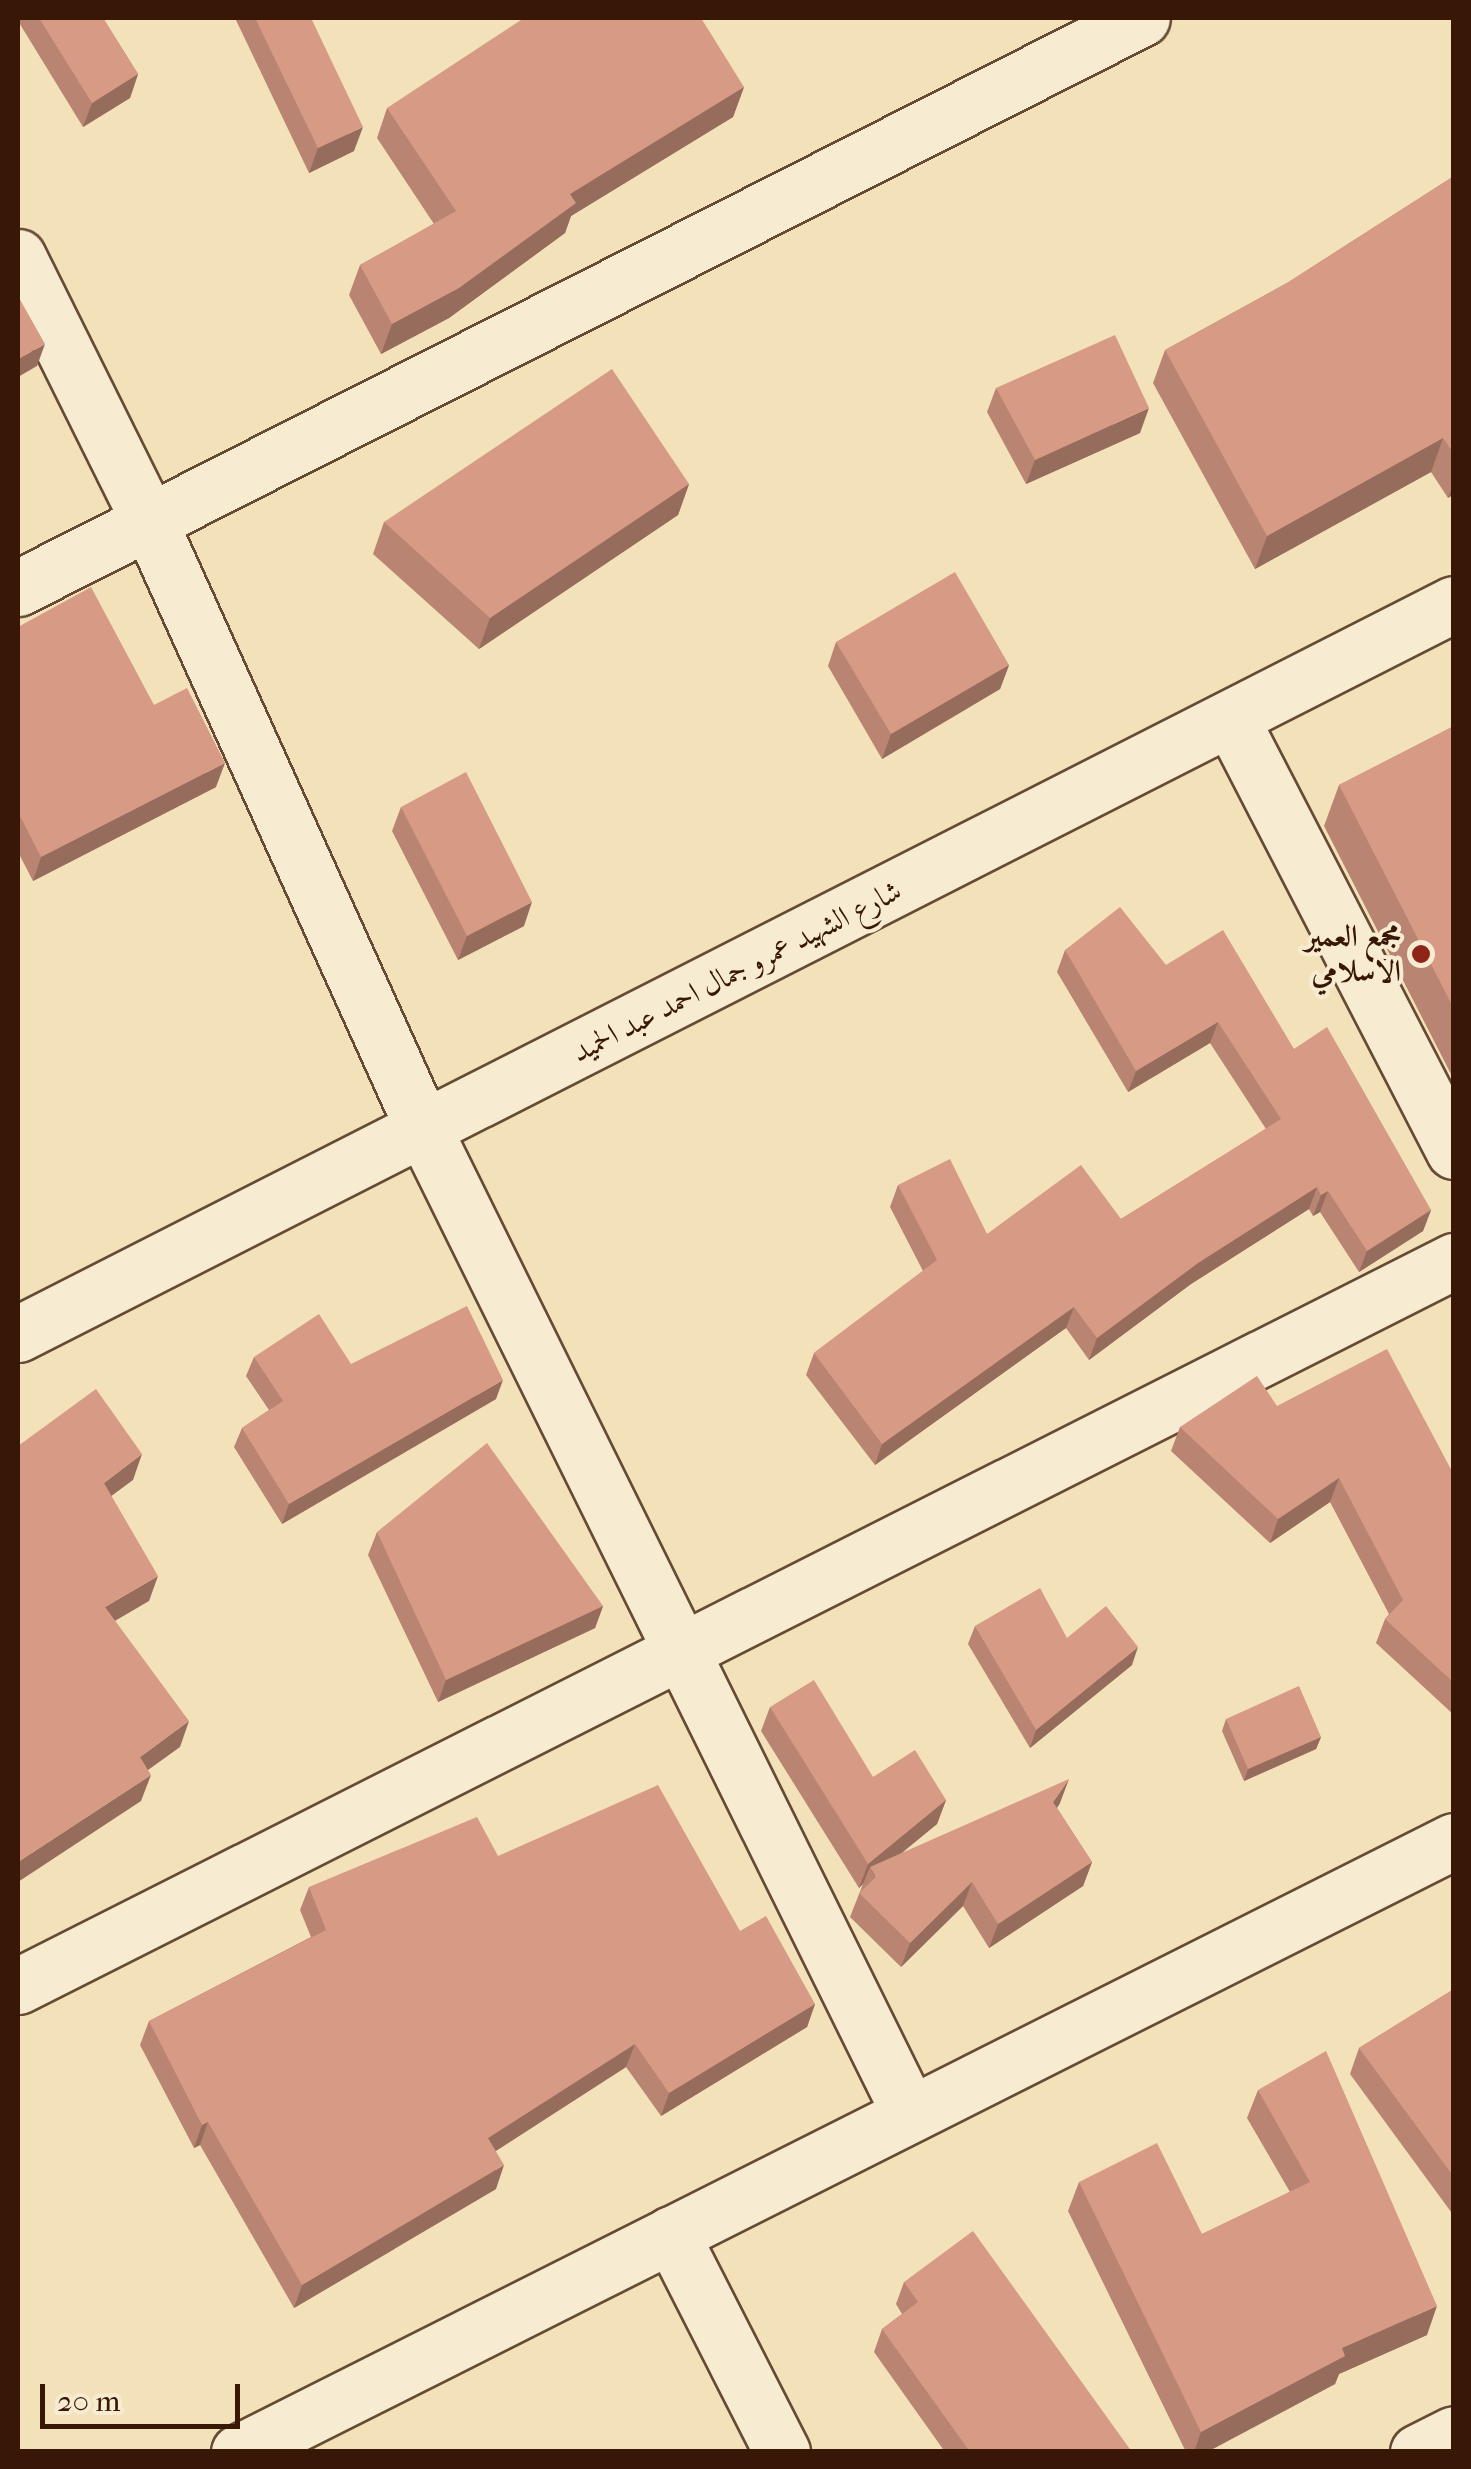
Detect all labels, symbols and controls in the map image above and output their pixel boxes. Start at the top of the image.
street label: شارع الشهيد عمرو جمال احمد عبد الحميد [566,873,908,1071]
place label: مجمع العمير الاسلامي [1305,919,1401,990]
marker: مجمع العمير الاسلامي [1410,943,1432,965]
scale bar [45,2364,245,2426]
text: 20 m [57,2384,120,2419]

